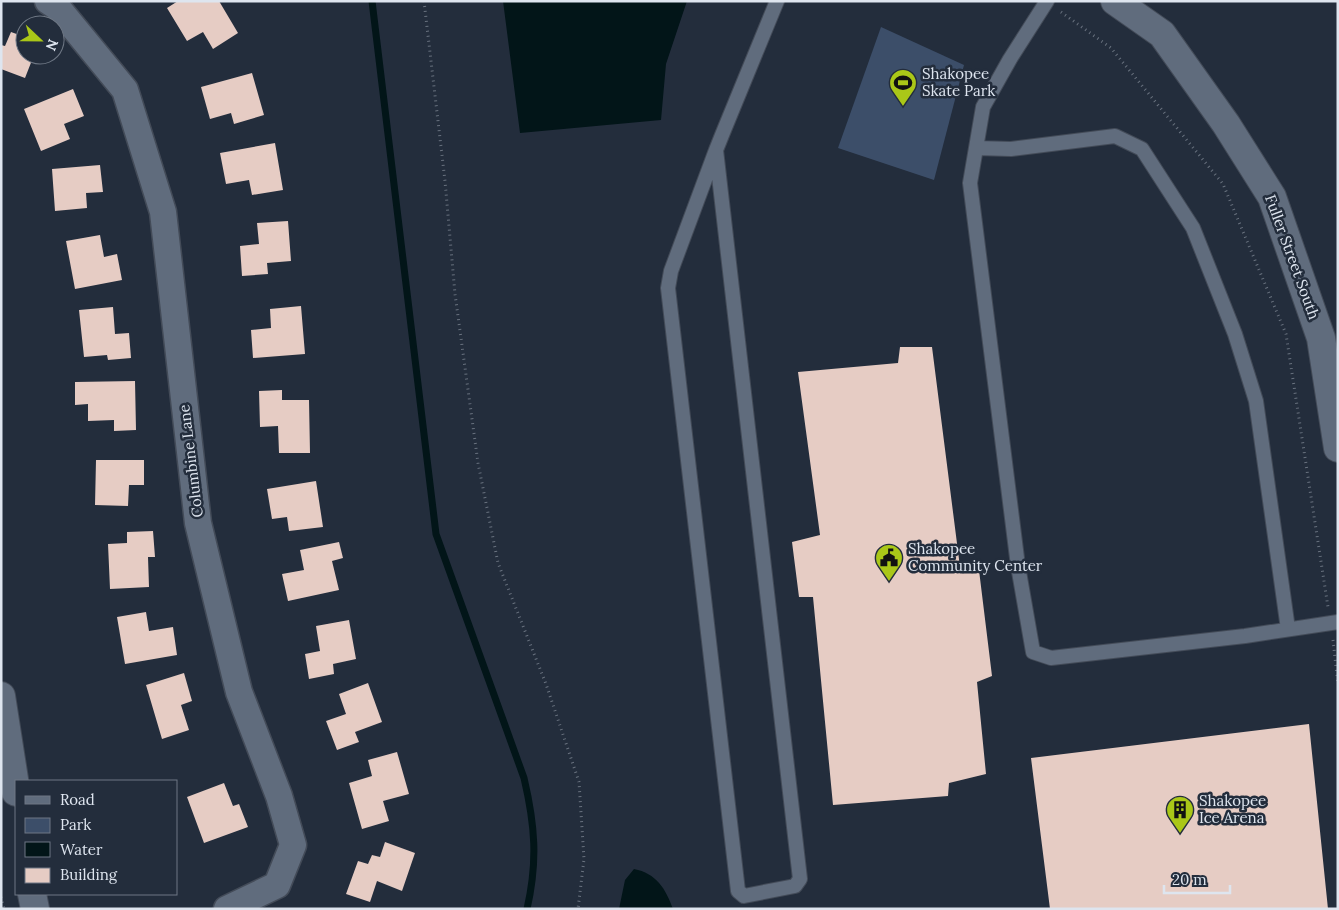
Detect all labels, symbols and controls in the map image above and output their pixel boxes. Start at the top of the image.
north arrow [15,15,65,65]
text: N [42,36,62,53]
place label: Shakopee Skate Park [922,64,995,100]
sports icon: Shakopee Skate Park [888,68,918,107]
street label: Fuller Street South [1261,192,1324,322]
street label: Columbine Lane [174,403,207,519]
place label: Shakopee Community Center [908,539,1043,575]
public building icon: Shakopee Community Center [874,543,904,582]
legend [15,780,178,895]
text: Road [60,790,95,809]
place label: Shakopee Ice Arena [1199,791,1266,827]
building icon: Shakopee Ice Arena [1165,795,1195,834]
text: Park [60,815,91,834]
text: Water [60,840,103,859]
scale bar [1164,862,1230,894]
text: Building [60,865,118,884]
text: 20 m [1172,870,1207,889]

